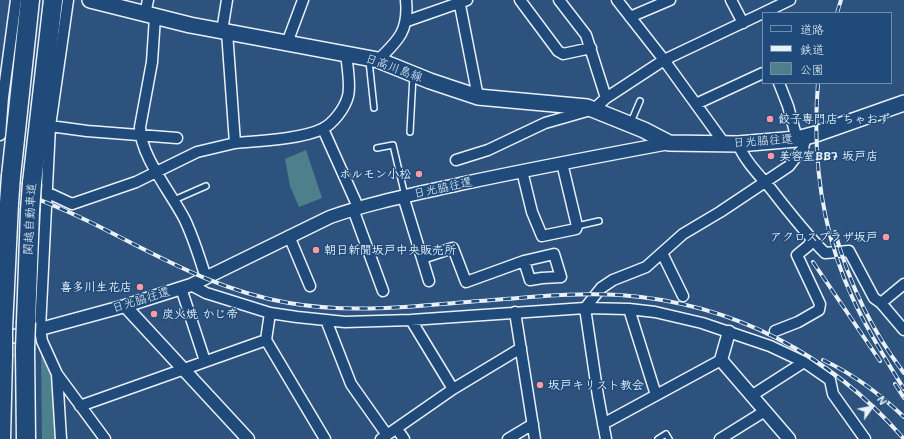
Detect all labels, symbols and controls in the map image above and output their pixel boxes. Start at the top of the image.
legend [762,12,892,84]
text: 道路 [800,21,824,37]
text: 鉄道 [800,41,824,57]
street label: 日高川島線 [363,51,425,85]
text: 公園 [800,61,824,77]
place label: 餃子専門店 ちゃおず [778,112,890,126]
marker: 餃子専門店 ちゃおず [765,114,775,124]
street label: 日光脇往還 [733,132,793,150]
place label: 美容室BB7 坂戸店 [779,149,878,163]
marker: 美容室BB7 坂戸店 [766,151,776,161]
place label: ホルモン小松 [339,167,411,181]
marker: ホルモン小松 [414,169,424,179]
street label: 日光脇往還 [412,175,474,201]
street label: 関越自動車道 [21,183,39,255]
place label: アクロスプラザ坂戸 [770,230,878,244]
marker: アクロスプラザ坂戸 [881,232,891,242]
place label: 朝日新聞坂戸中央販売所 [324,243,456,257]
marker: 朝日新聞坂戸中央販売所 [311,245,321,255]
place label: 喜多川生花店 [60,280,132,294]
marker: 喜多川生花店 [135,282,145,292]
street label: 日光脇往還 [110,284,172,316]
place label: 炭火焼 かじ帝 [162,307,238,321]
marker: 炭火焼 かじ帝 [149,309,159,319]
place label: 坂戸キリスト教会 [548,378,644,392]
marker: 坂戸キリスト教会 [535,380,545,390]
north arrow [852,387,892,427]
text: N [874,393,891,408]

